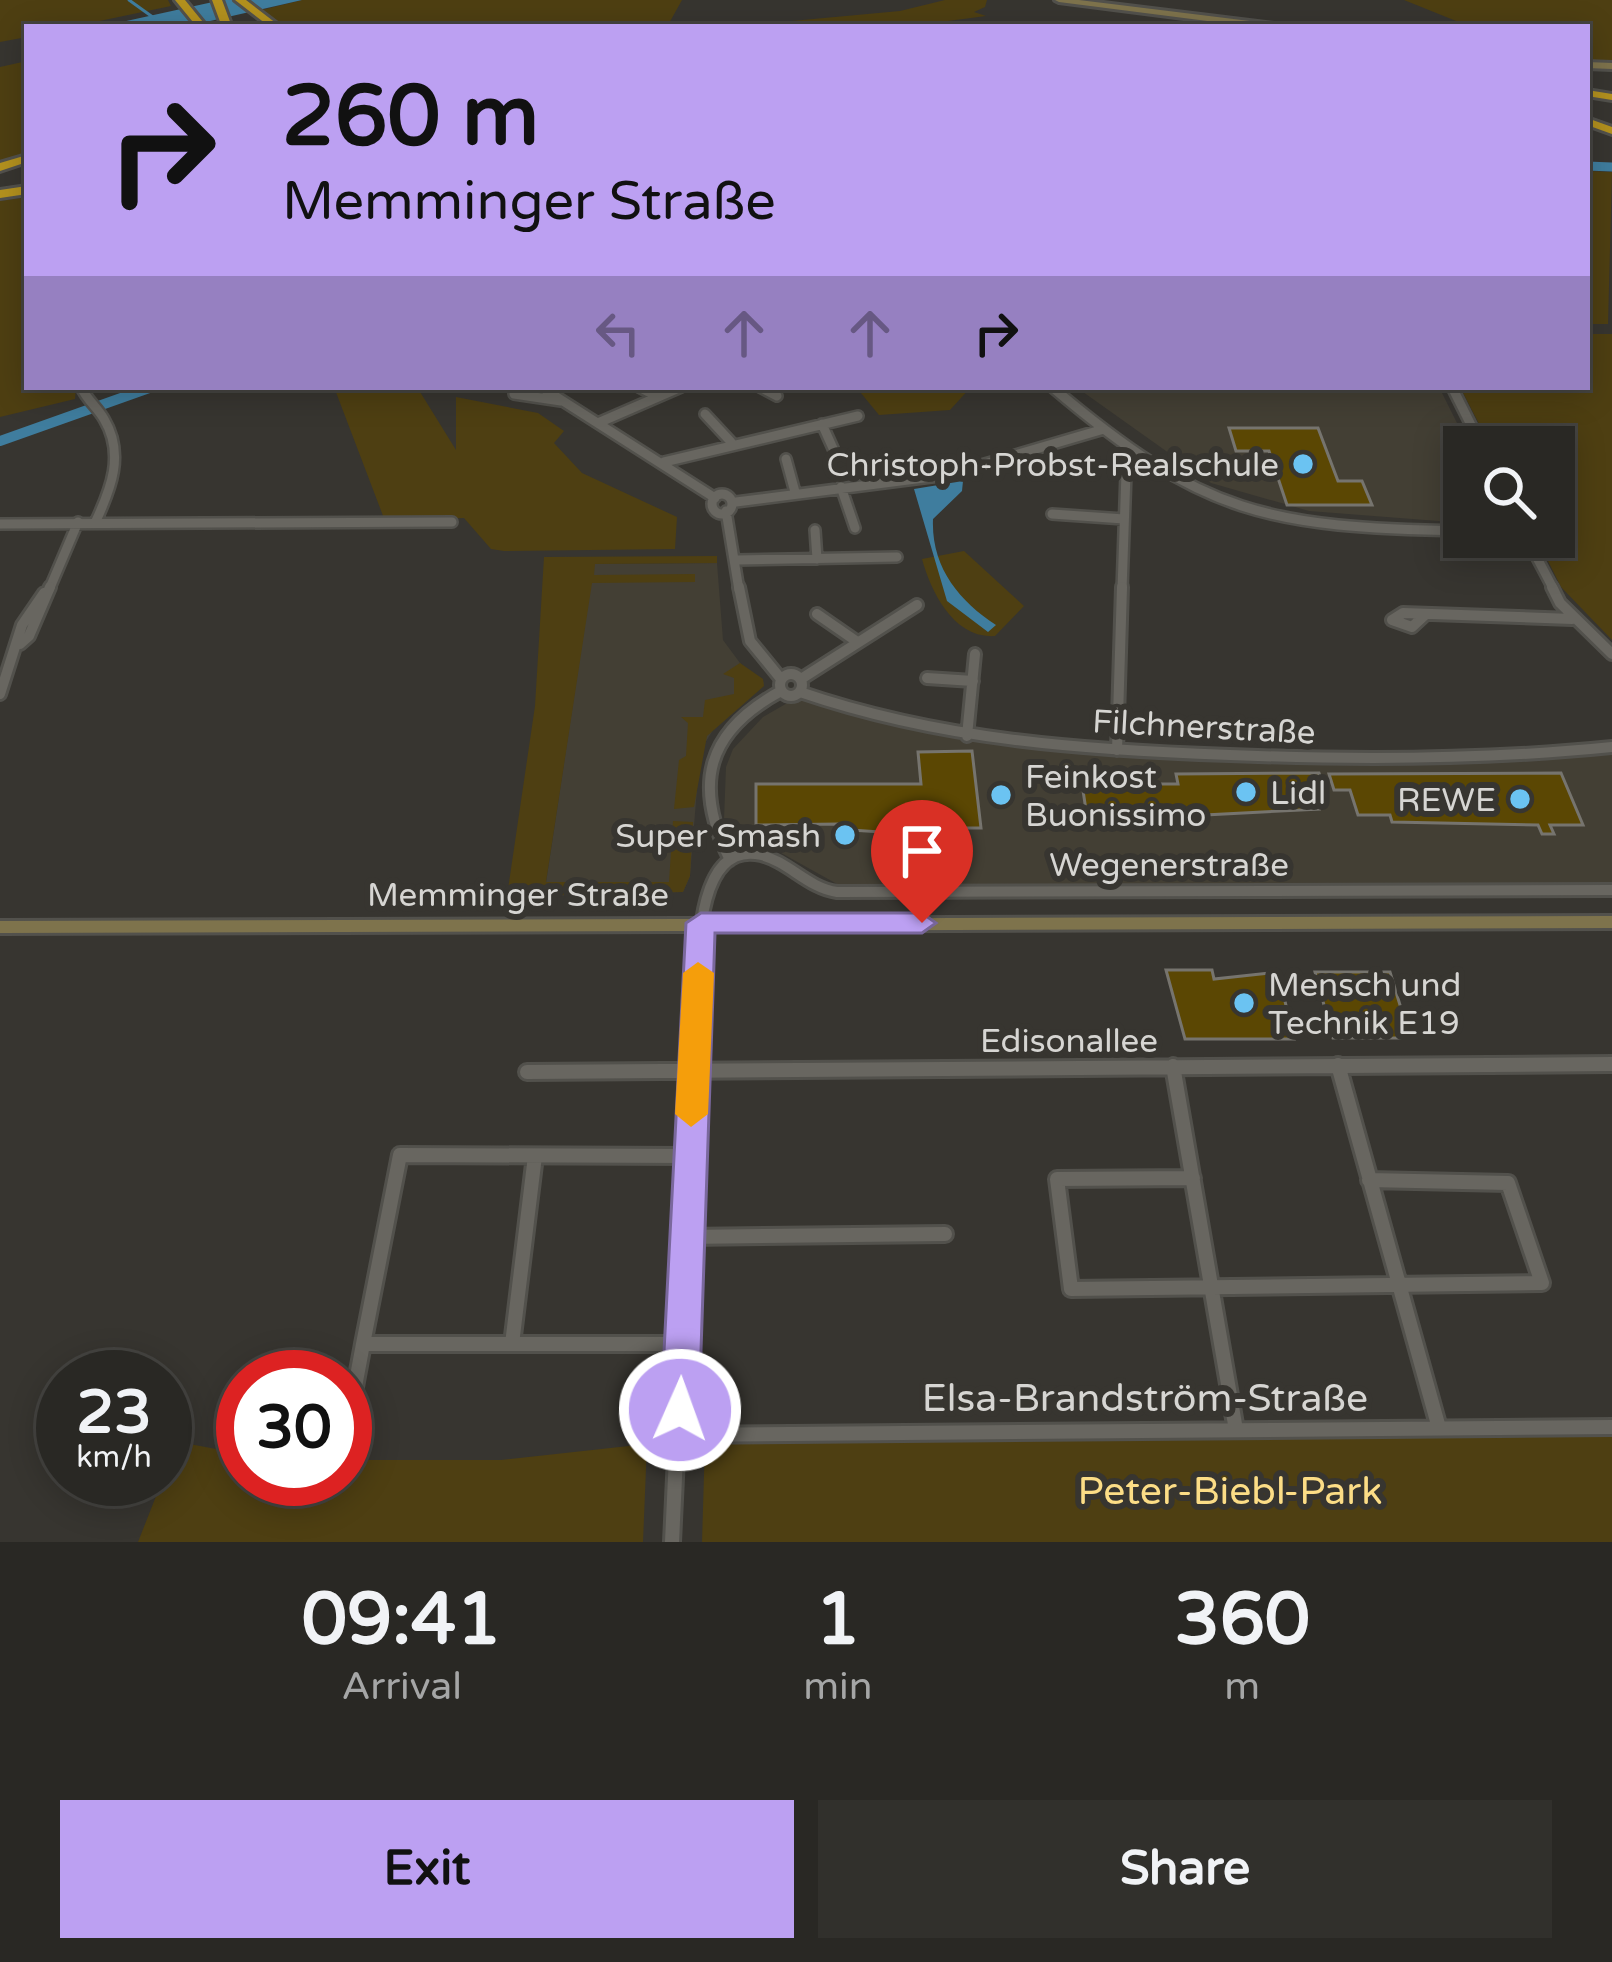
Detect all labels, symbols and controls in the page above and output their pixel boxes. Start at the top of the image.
text: 260 m [282,67,539,168]
icon: right [84,72,240,228]
text: Memminger Straße [282,169,776,234]
icon: left [585,300,651,366]
icon: ahead [711,300,777,366]
icon: ahead [837,300,903,366]
icon: right [963,300,1029,366]
map controls [1443,426,1575,558]
button: search [1443,426,1575,558]
place label: Christoph-Probst-Realschule [827,446,1279,485]
marker: Christoph-Probst-Realschule [1290,451,1316,477]
street label: Filchnerstraße [1091,702,1317,753]
place label: Feinkost Buonissimo [1025,758,1206,835]
place label: Lidl [1270,774,1326,813]
marker: Lidl [1233,779,1259,805]
place label: REWE [1397,781,1496,820]
marker: Feinkost Buonissimo [988,782,1014,808]
marker: REWE [1507,786,1533,812]
pin [871,800,973,923]
place label: Super Smash [615,817,821,856]
icon: arrive [889,818,955,884]
marker: Super Smash [832,822,858,848]
street label: Wegenerstraße [1049,846,1289,885]
street label: Memminger Straße [367,876,669,915]
place label: Mensch und Technik E19 [1268,966,1461,1043]
marker: Mensch und Technik E19 [1231,990,1257,1016]
street label: Edisonallee [980,1022,1158,1061]
position arrow [617,1347,743,1473]
speed limit sign: 30 [216,1350,372,1506]
street label: Elsa-Brandström-Straße [922,1375,1368,1422]
text: 23 [76,1377,152,1449]
text: km/h [76,1439,152,1476]
park label: Peter-Biebl-Park [1078,1468,1382,1515]
text: 09:41 [302,1577,501,1664]
text: 1 [815,1577,861,1664]
text: 360 [1174,1577,1310,1664]
text: Arrival [341,1663,462,1710]
text: min [803,1663,873,1710]
text: m [1224,1663,1260,1710]
button: Exit [60,1800,794,1938]
button: Share [818,1800,1552,1938]

